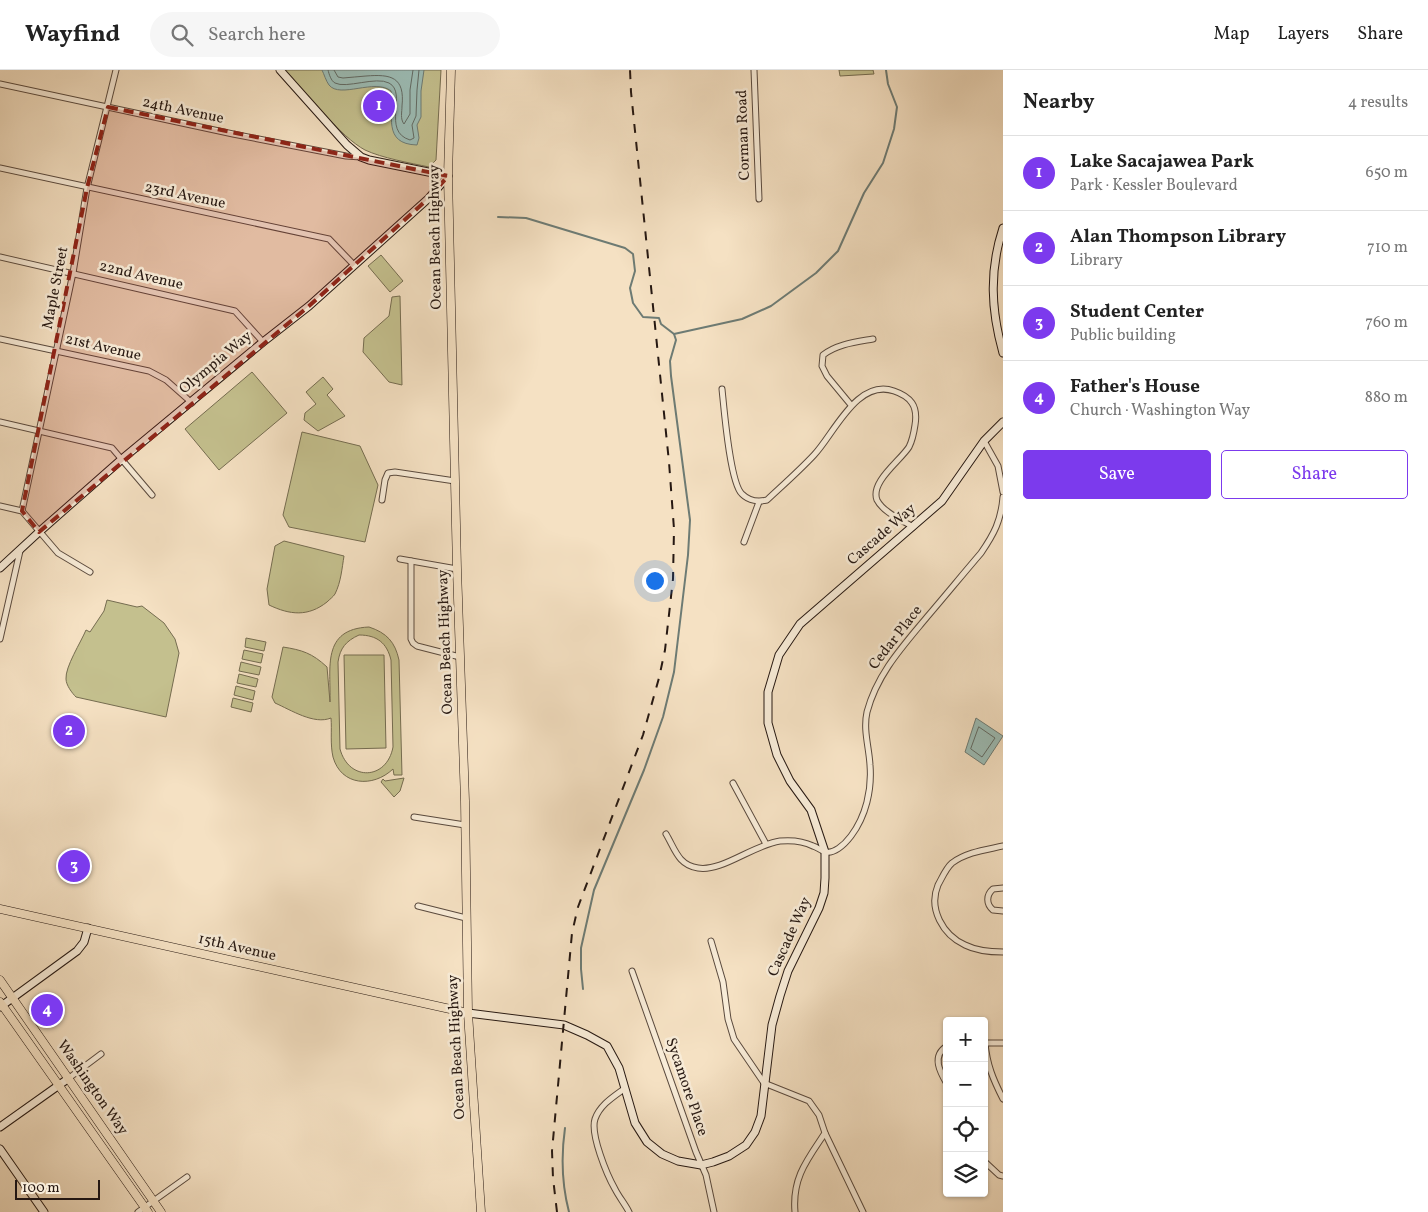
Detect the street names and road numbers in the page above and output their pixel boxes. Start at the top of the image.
street label: Corman Road [732,89,756,181]
street label: 24th Avenue [140,92,226,130]
street label: Ocean Beach Highway [424,164,448,310]
street label: 23rd Avenue [143,177,227,215]
street label: Maple Street [38,245,74,331]
street label: 22nd Avenue [97,256,185,296]
street label: Olympia Way [175,326,257,400]
street label: 21st Avenue [63,329,143,367]
street label: Cascade Way [843,499,921,571]
street label: Ocean Beach Highway [433,569,459,715]
street label: Cedar Place [864,601,928,675]
street label: Cascade Way [763,894,817,980]
street label: 15th Avenue [196,929,278,967]
street label: Ocean Beach Highway [443,974,471,1120]
street label: Sycamore Place [659,1035,713,1139]
street label: Washington Way [51,1036,133,1140]

